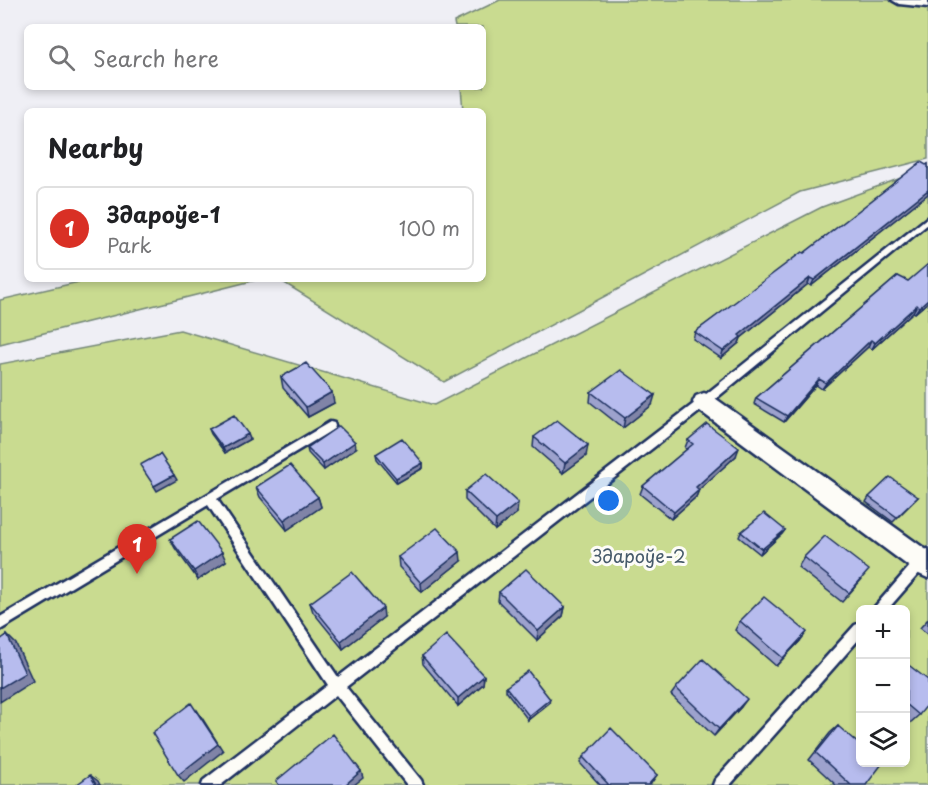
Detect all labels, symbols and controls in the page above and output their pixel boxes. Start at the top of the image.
search box [24,24,486,90]
icon: search [45,41,78,74]
text: Search here [93,41,219,74]
text: Nearby [48,128,143,167]
text: Здароўе-1 [107,197,220,230]
text: 1 [65,213,74,243]
text: 100 m [399,213,460,243]
text: Park [107,230,152,260]
your location [594,486,623,515]
pin: 1 [118,524,156,574]
park label: Здароўе-2 [592,542,686,569]
map controls [856,605,910,767]
button: + [856,605,910,659]
button: − [856,659,910,713]
button: layers [856,713,910,767]

